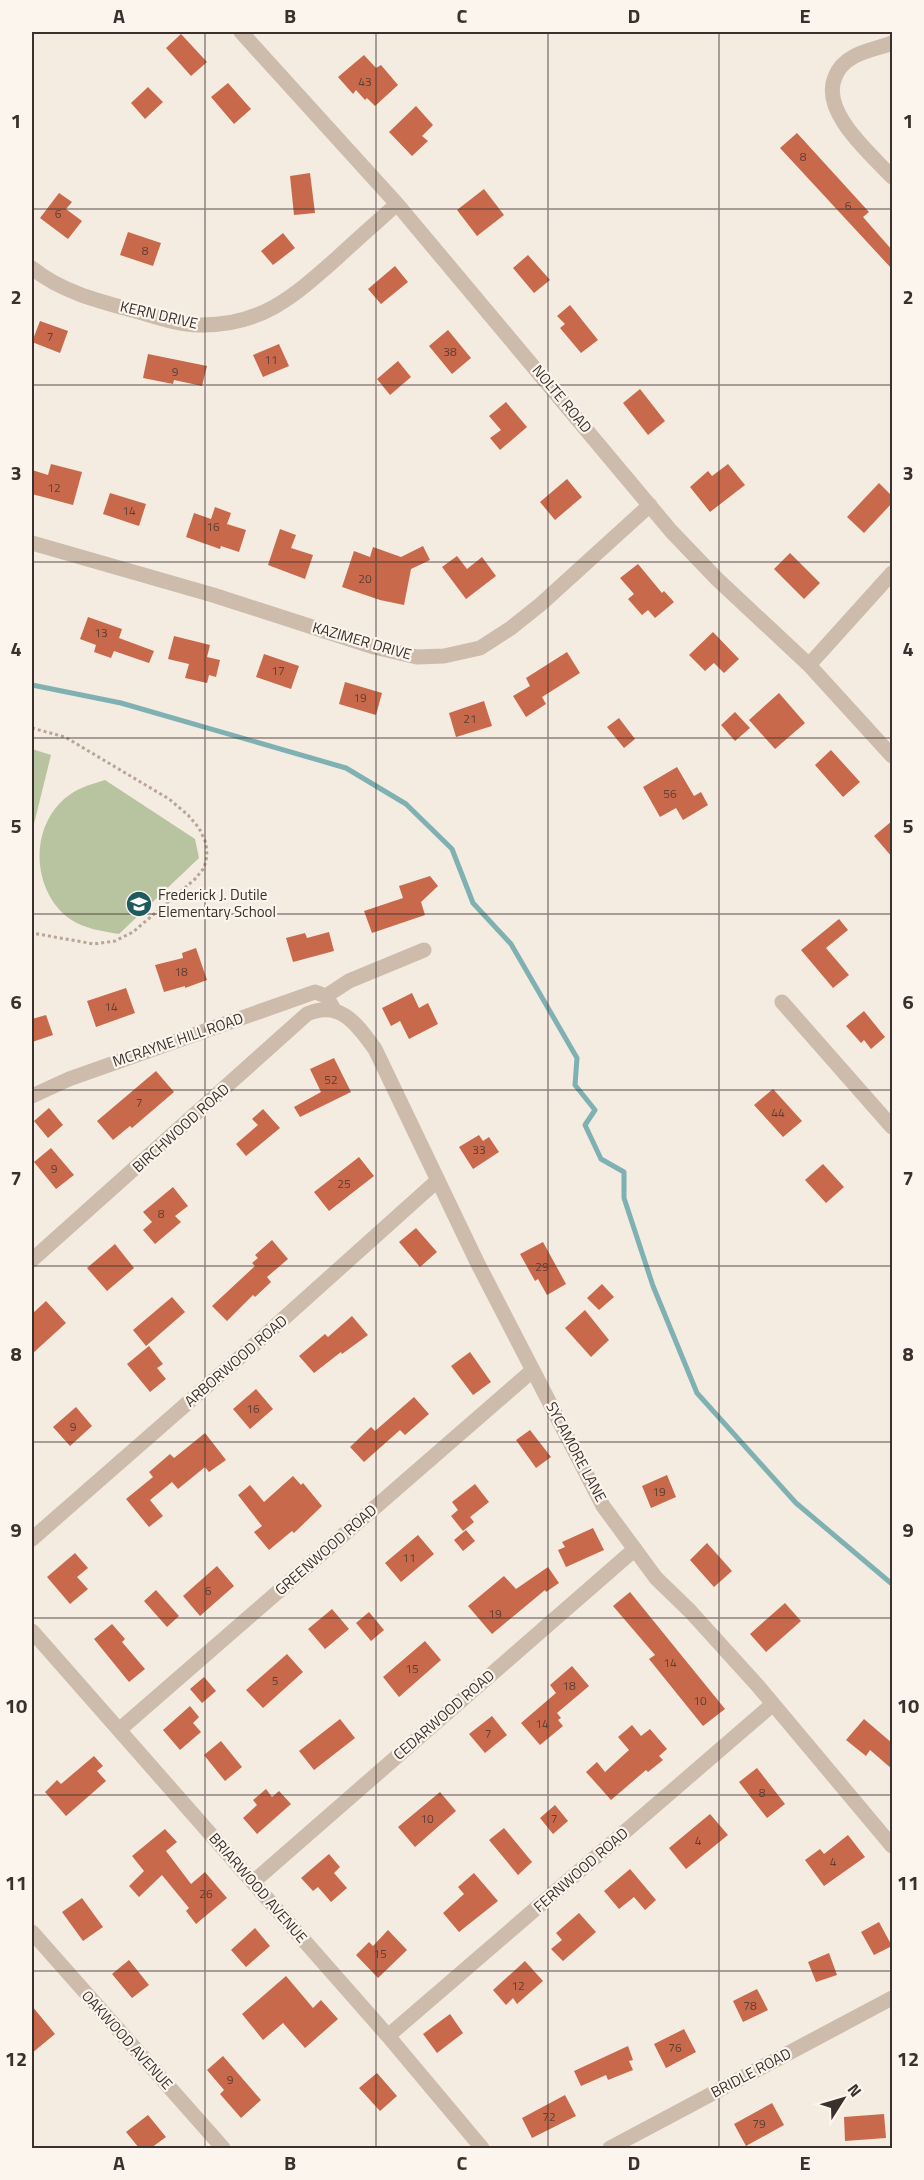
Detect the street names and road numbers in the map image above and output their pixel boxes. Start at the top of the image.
street label: KERN DRIVE [118,294,200,335]
street label: NOLTE ROAD [527,360,598,438]
street label: KAZIMER DRIVE [310,615,414,666]
street label: MCRAYNE HILL ROAD [109,1006,246,1073]
street label: BIRCHWOOD ROAD [127,1078,234,1178]
street label: ARBORWOOD ROAD [179,1309,292,1412]
street label: SYCAMORE LANE [540,1398,613,1506]
street label: GREENWOOD ROAD [270,1499,382,1601]
street label: CEDARWOOD ROAD [388,1664,499,1765]
street label: FERNWOOD ROAD [528,1822,633,1917]
street label: BRIARWOOD AVENUE [204,1827,313,1948]
street label: OAKWOOD AVENUE [76,1985,178,2095]
street label: BRIDLE ROAD [706,2042,795,2103]

